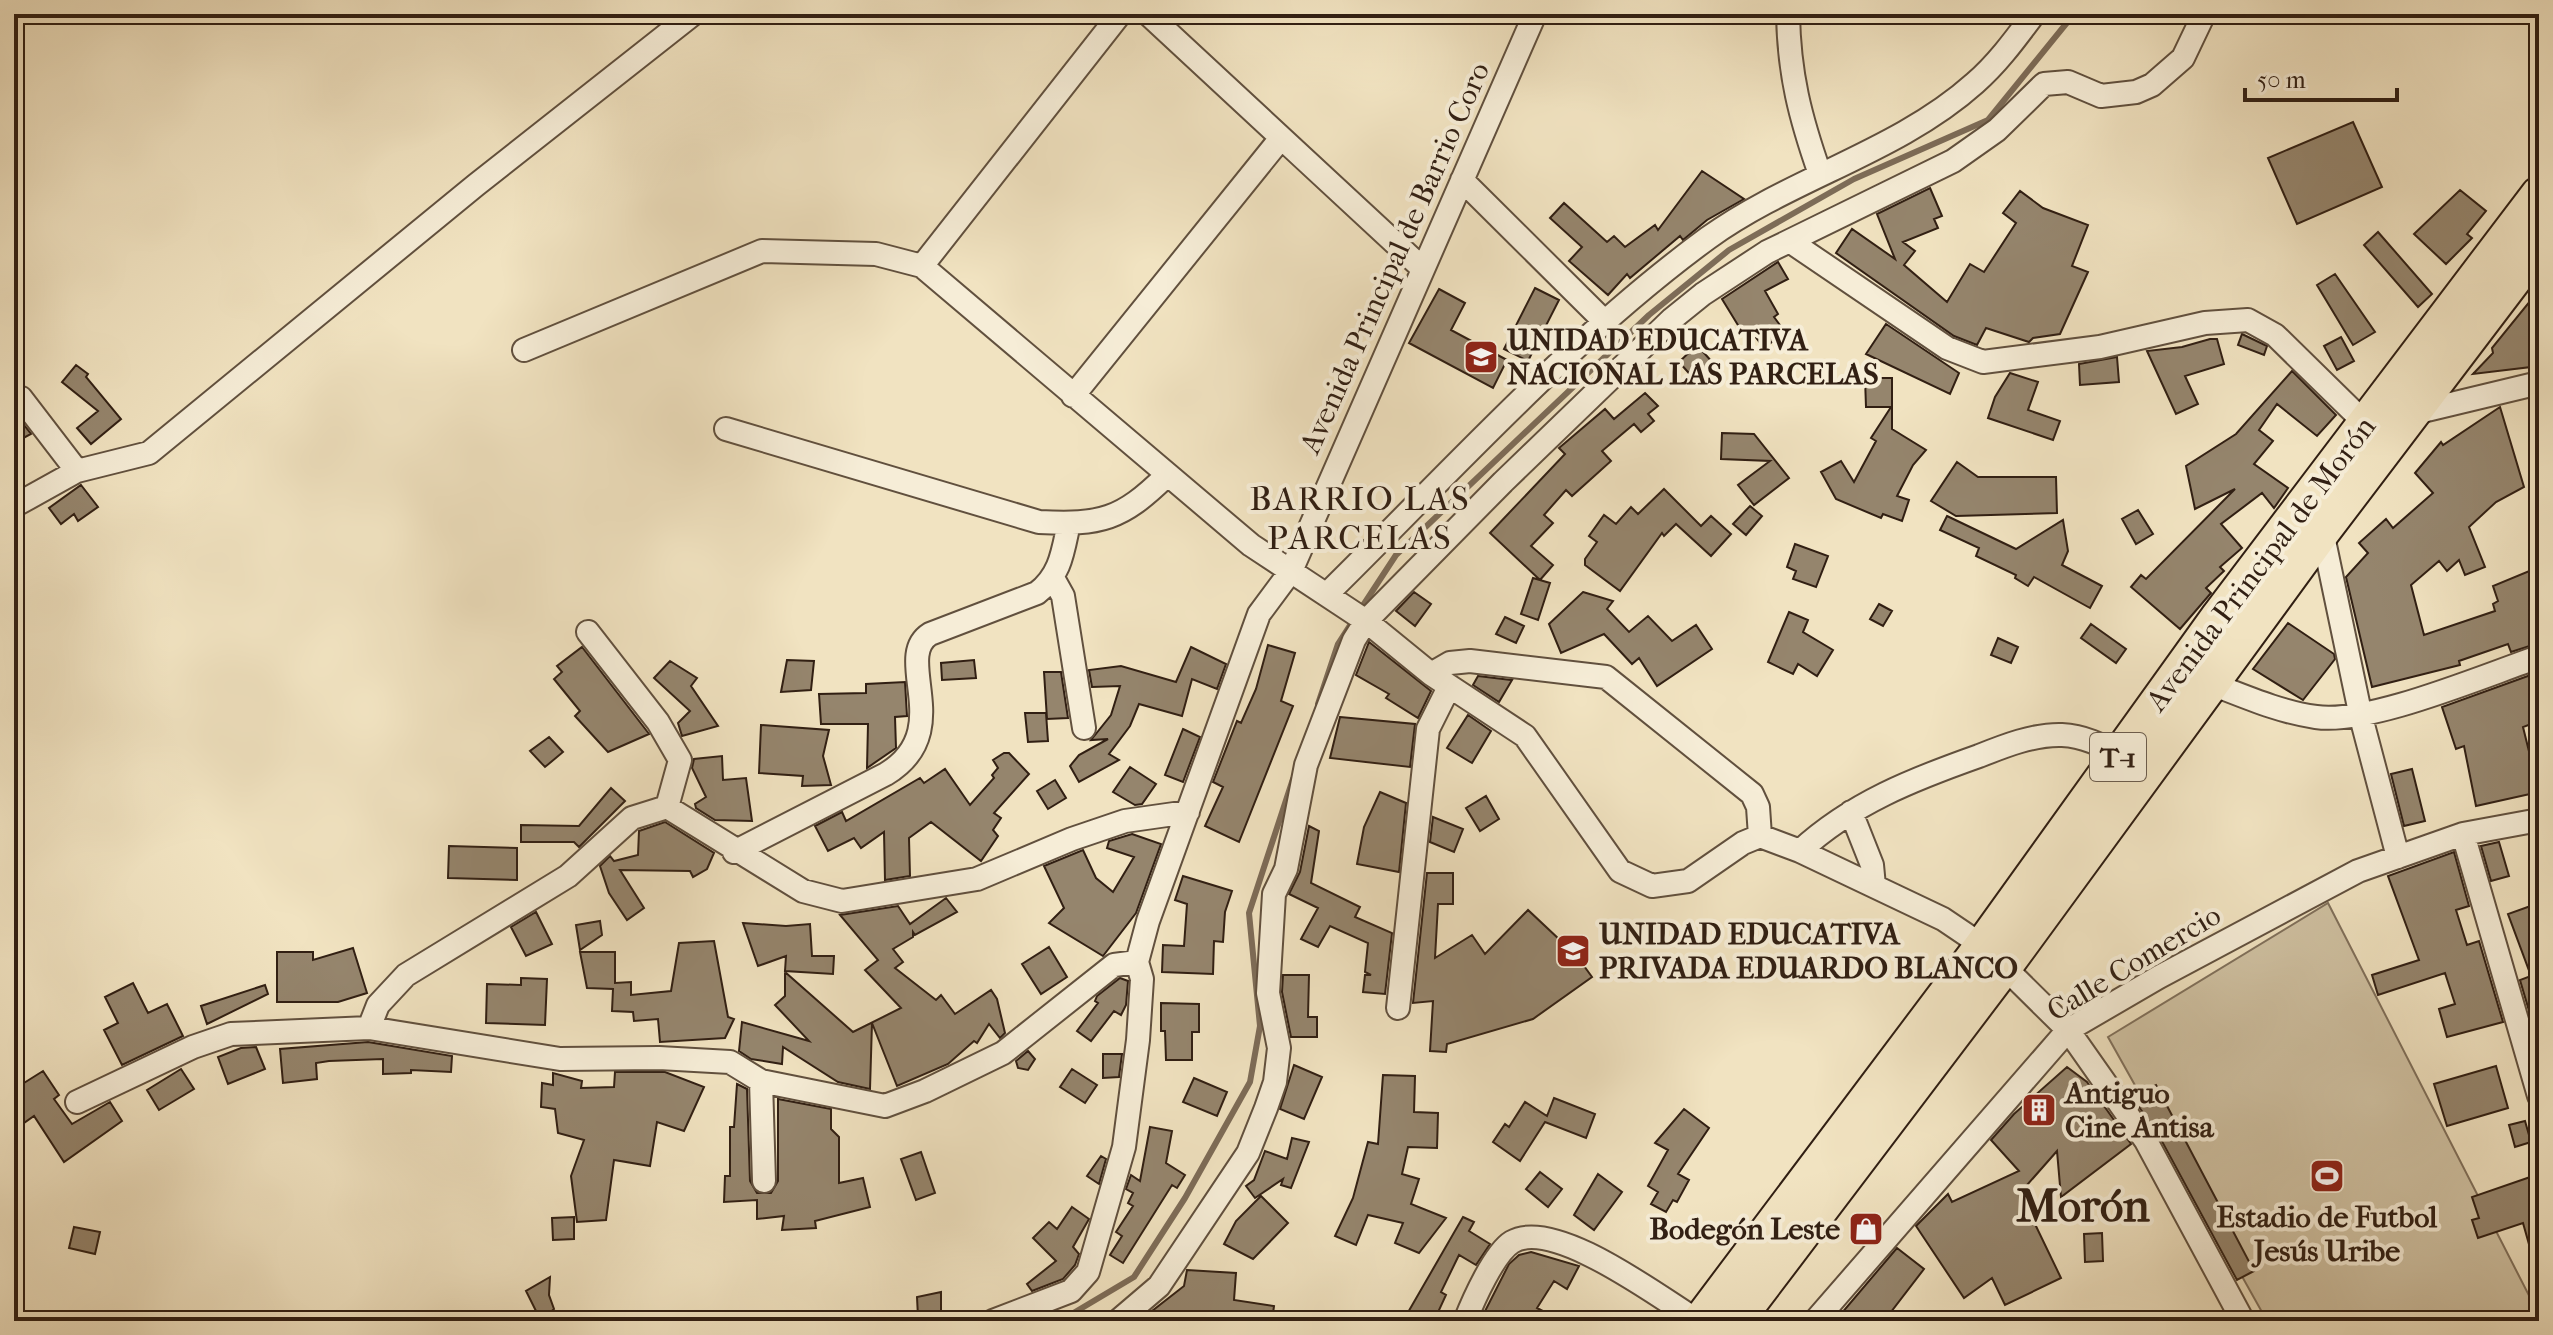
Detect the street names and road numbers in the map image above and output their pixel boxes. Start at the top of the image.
street label: Avenida Principal de Barrio Coro [1292,57,1497,460]
street label: Avenida Principal de Morón [2138,409,2383,719]
road number: T-1 [2090,733,2146,781]
street label: Calle Comercio [2041,897,2227,1029]

